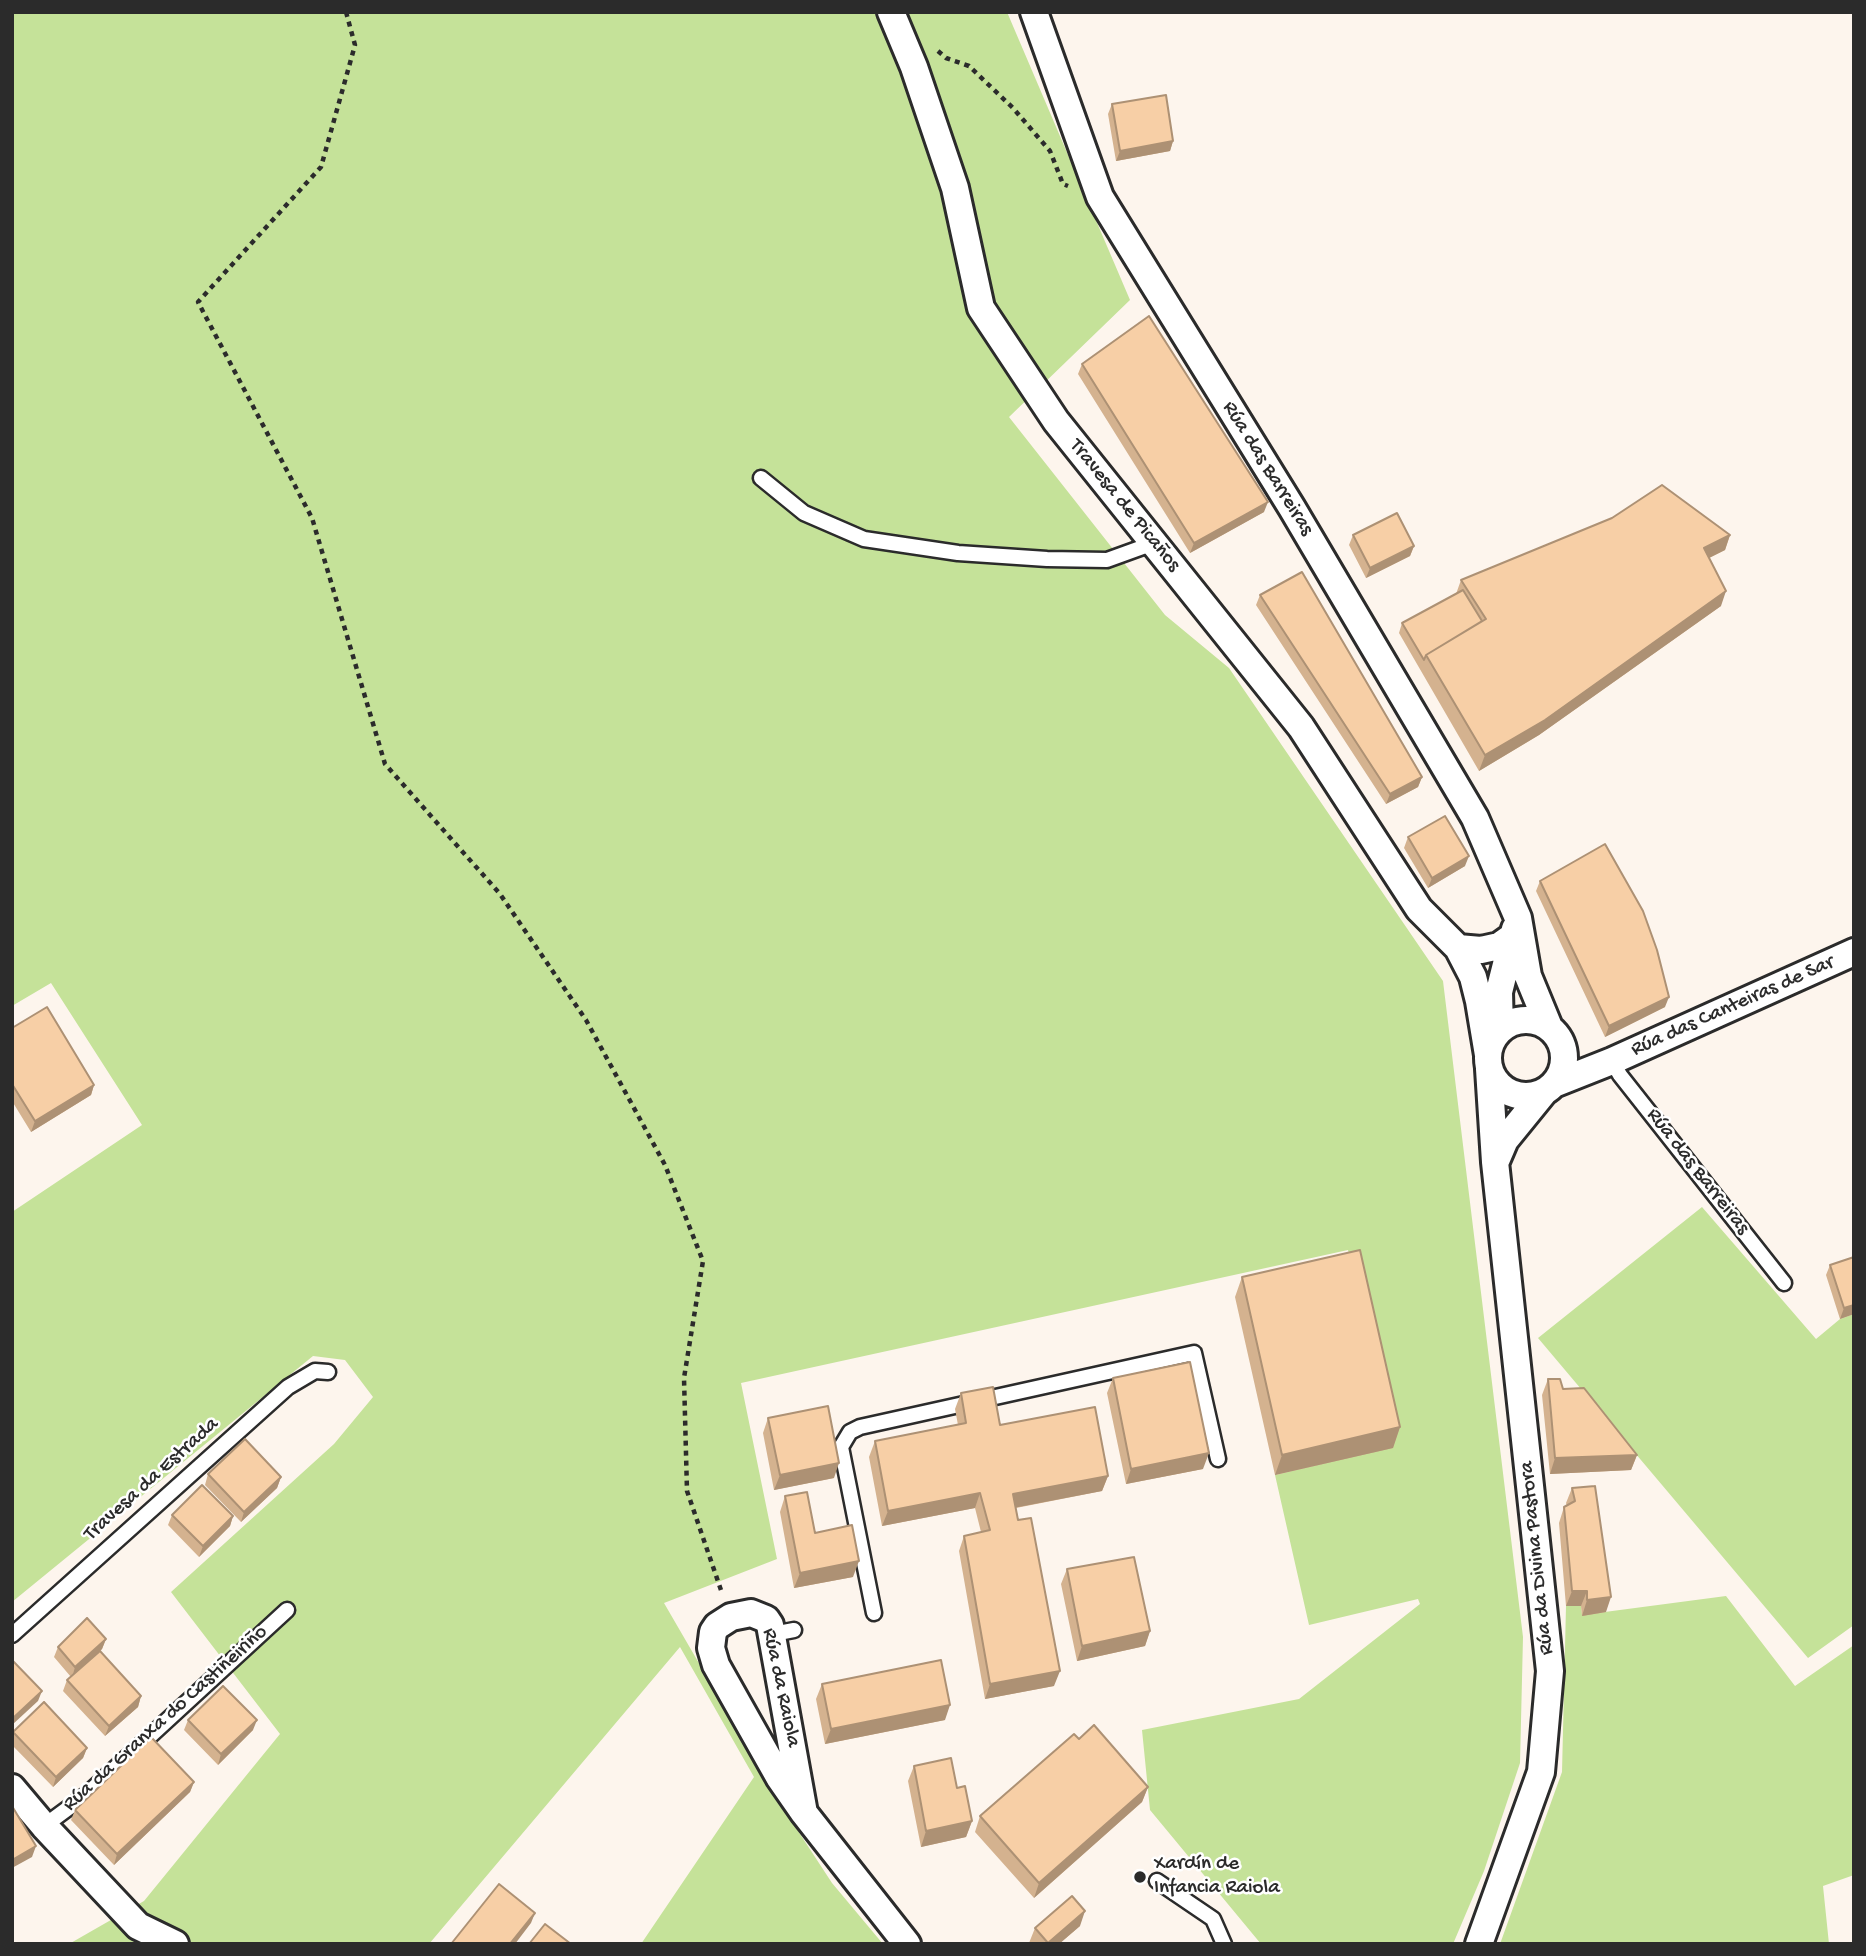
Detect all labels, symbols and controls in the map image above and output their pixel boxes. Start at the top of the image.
street label: Rúa das Barreiras [1216,397,1318,541]
street label: Travesa de Picaños [1063,435,1185,577]
street label: Rúa das Canteiras de Sar [1627,951,1839,1063]
street label: Rúa das Barreiras [1640,1104,1754,1240]
street label: Travesa da Estrada [79,1413,225,1547]
street label: Rúa da Divina Pastora [1515,1460,1561,1656]
street label: Rúa da Granxa do Castiñeiriño [58,1620,274,1818]
street label: Rúa da Raiola [755,1626,805,1750]
place label: Xardín de Infancia Raiola [1154,1852,1280,1902]
marker: Xardín de Infancia Raiola [1132,1869,1148,1885]

